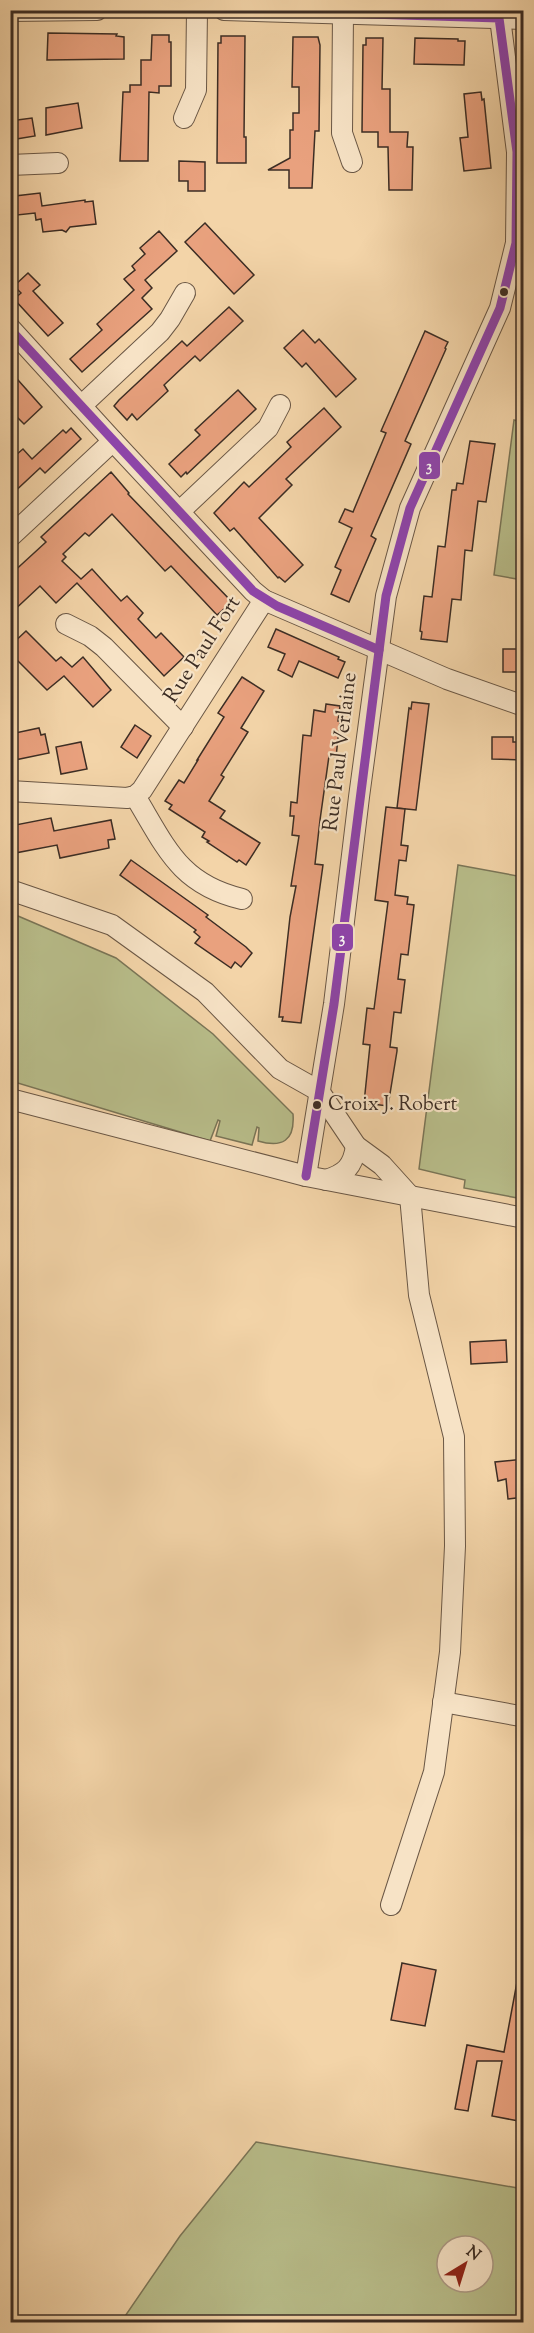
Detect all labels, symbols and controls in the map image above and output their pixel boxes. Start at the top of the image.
unlabelled marker [498,286,510,298]
line badge: 3 [418,451,441,480]
text: 3 [426,456,433,479]
street label: Rue Paul Fort [157,591,249,709]
street label: Rue Paul Verlaine [316,671,366,833]
line badge: 3 [331,923,354,952]
text: 3 [339,928,346,951]
place label: Croix J. Robert [328,1091,458,1120]
marker: Croix J. Robert [311,1099,323,1111]
north arrow [435,2234,495,2294]
text: N [461,2241,485,2267]

